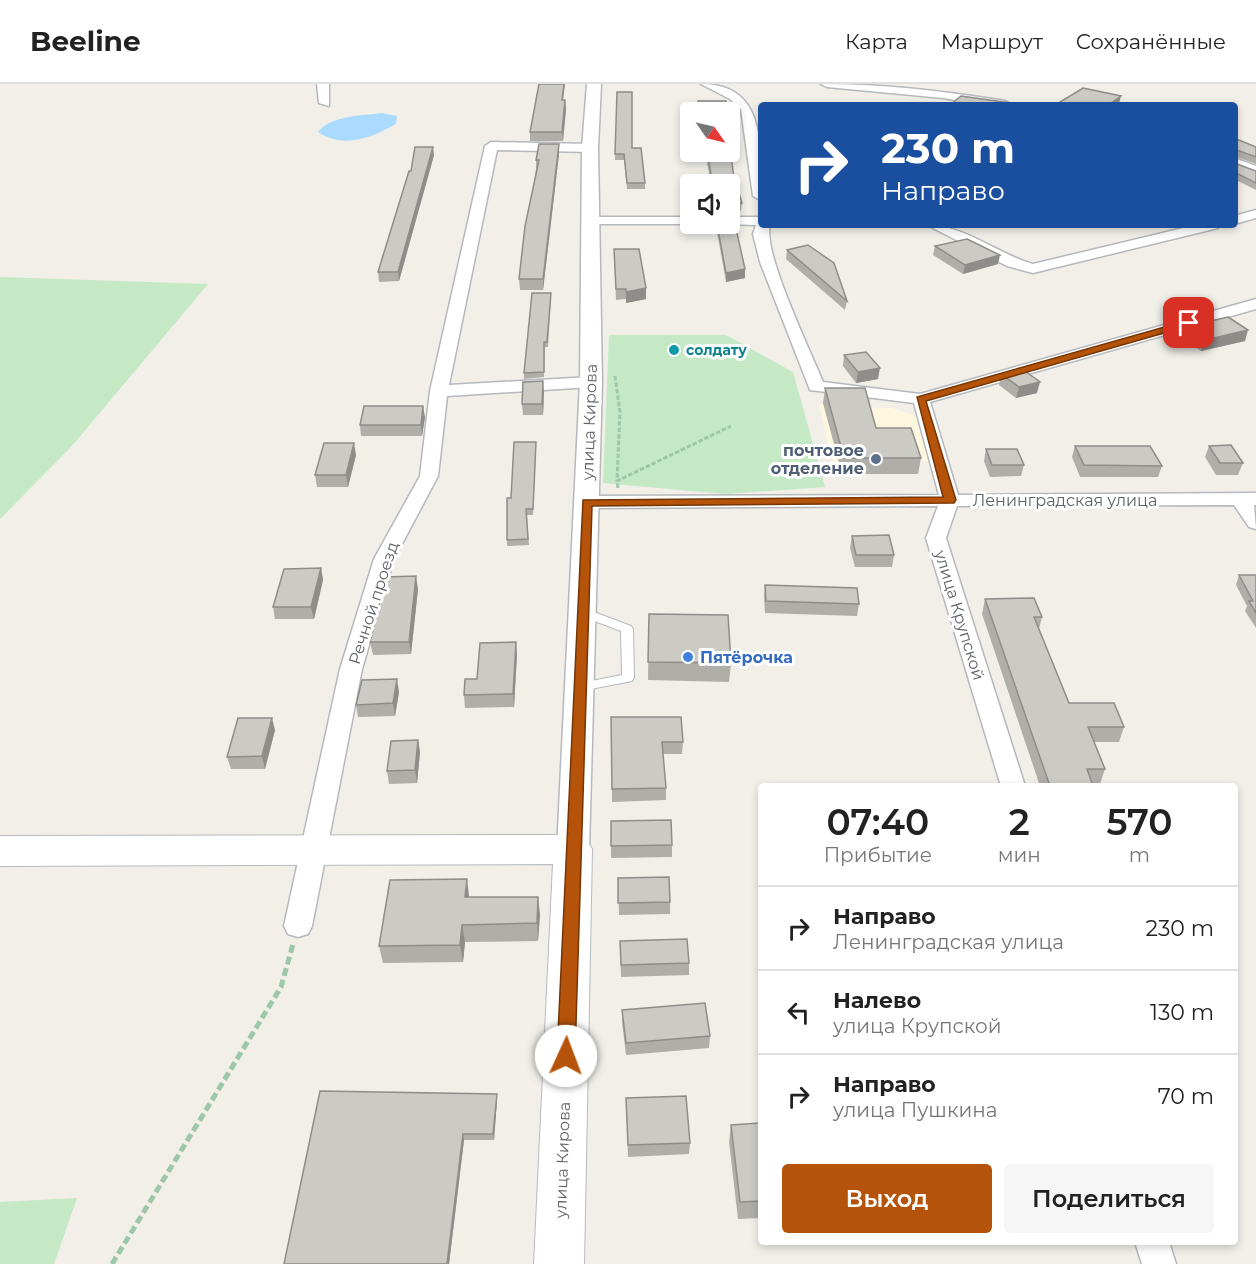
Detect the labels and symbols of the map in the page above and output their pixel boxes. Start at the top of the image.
north arrow [680,102,740,162]
pin [1163,297,1214,348]
place label: солдату [686,341,747,359]
marker: солдату [667,343,681,357]
street label: улица Кирова [578,364,601,482]
place label: почтовое отделение [771,441,864,478]
marker: почтовое отделение [869,452,883,466]
street label: Ленинградская улица [973,491,1157,510]
street label: Речной проезд [345,540,402,667]
street label: улица Крупской [930,547,988,682]
place label: Пятёрочка [700,648,793,667]
marker: Пятёрочка [681,650,695,664]
position arrow [534,1024,598,1088]
street label: улица Кирова [551,1102,574,1220]

